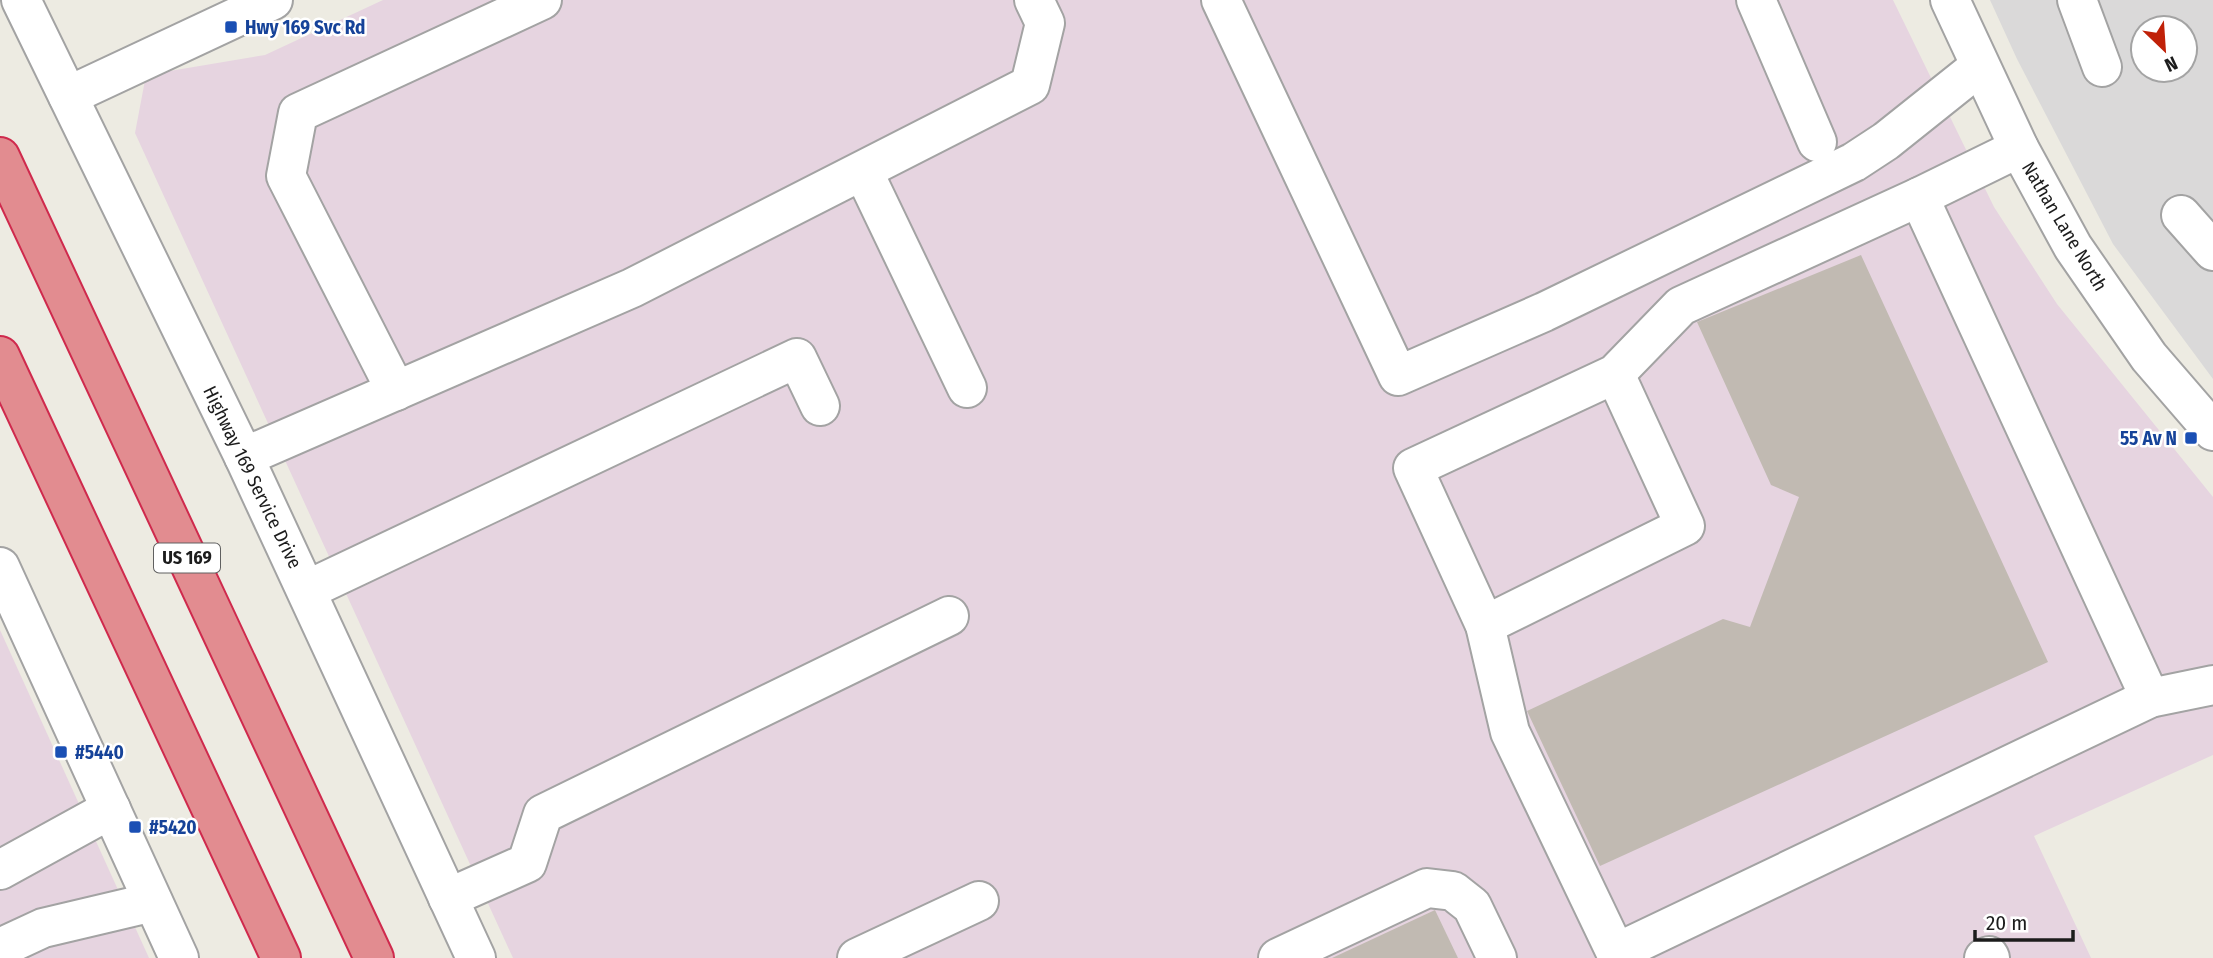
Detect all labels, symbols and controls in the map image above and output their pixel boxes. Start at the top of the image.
north arrow [2129,14,2199,84]
place label: Hwy 169 Svc Rd [245,16,365,39]
marker: Hwy 169 Svc Rd [223,19,239,35]
text: N [2161,51,2181,77]
street label: Nathan Lane North [2017,157,2112,295]
street label: Highway 169 Service Drive [198,382,307,572]
place label: 55 Av N [2120,427,2177,450]
marker: 55 Av N [2183,430,2199,446]
road number: US 169 [154,544,220,572]
place label: #5440 [75,741,124,764]
marker: #5440 [53,744,69,760]
place label: #5420 [149,816,197,839]
marker: #5420 [127,819,143,835]
scale bar [1975,898,2073,942]
text: 20 m [1986,910,2027,936]

